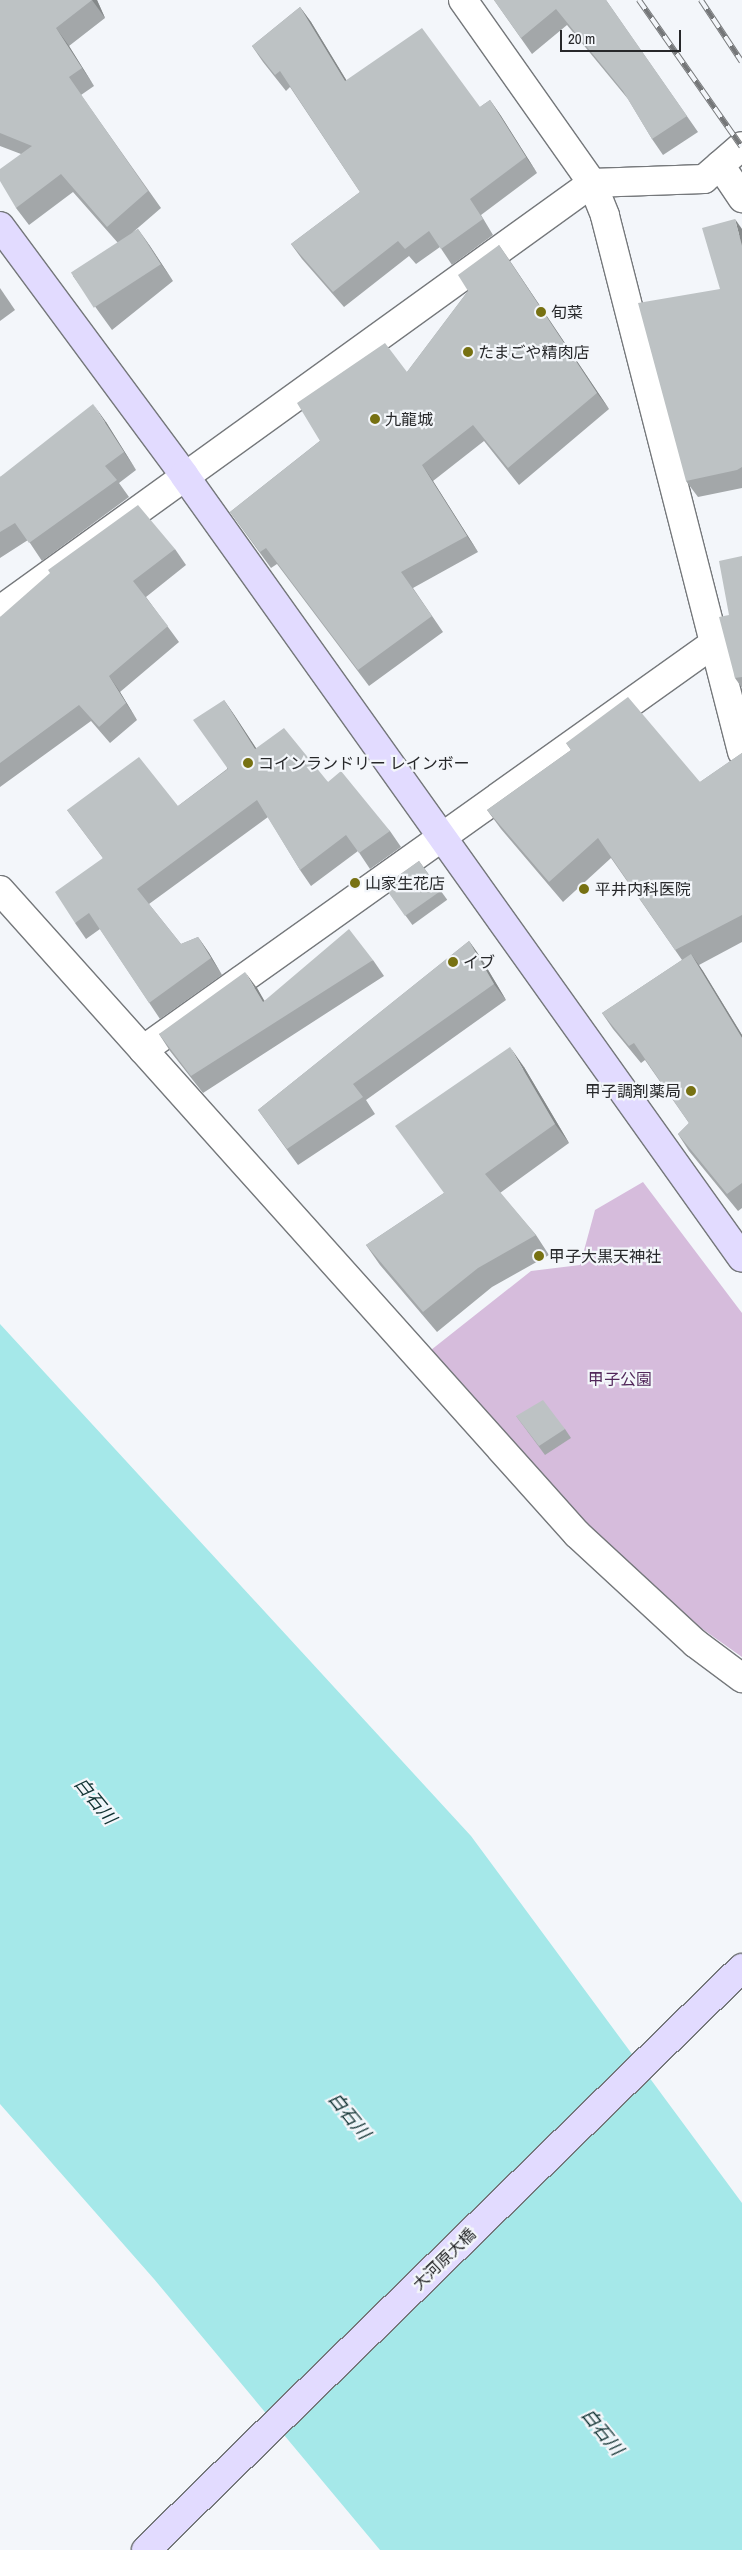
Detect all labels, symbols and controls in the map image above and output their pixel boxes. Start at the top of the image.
scale bar [562,20,683,52]
text: 20 m [568,28,595,49]
place label: 旬菜 [551,302,583,322]
marker: 旬菜 [535,306,547,318]
place label: たまごや精肉店 [478,342,590,362]
marker: たまごや精肉店 [462,346,474,358]
place label: 九龍城 [385,409,433,429]
marker: 九龍城 [369,413,381,425]
place label: コインランドリー レインボー [258,753,470,773]
marker: コインランドリー レインボー [242,757,254,769]
place label: 山家生花店 [365,873,445,893]
marker: 山家生花店 [349,877,361,889]
place label: 平井内科医院 [595,879,691,899]
marker: 平井内科医院 [577,882,591,896]
place label: イブ [463,952,495,972]
marker: イブ [447,956,459,968]
place label: 甲子調剤薬局 [585,1081,681,1101]
marker: 甲子調剤薬局 [685,1085,697,1097]
place label: 甲子大黒天神社 [549,1246,661,1266]
marker: 甲子大黒天神社 [533,1250,545,1262]
park label: 甲子公園 [588,1369,652,1389]
water label: 白石川 [70,1773,120,1829]
water label: 白石川 [324,2088,374,2144]
street label: 大河原大橋 [409,2224,479,2294]
water label: 白石川 [577,2404,627,2460]

